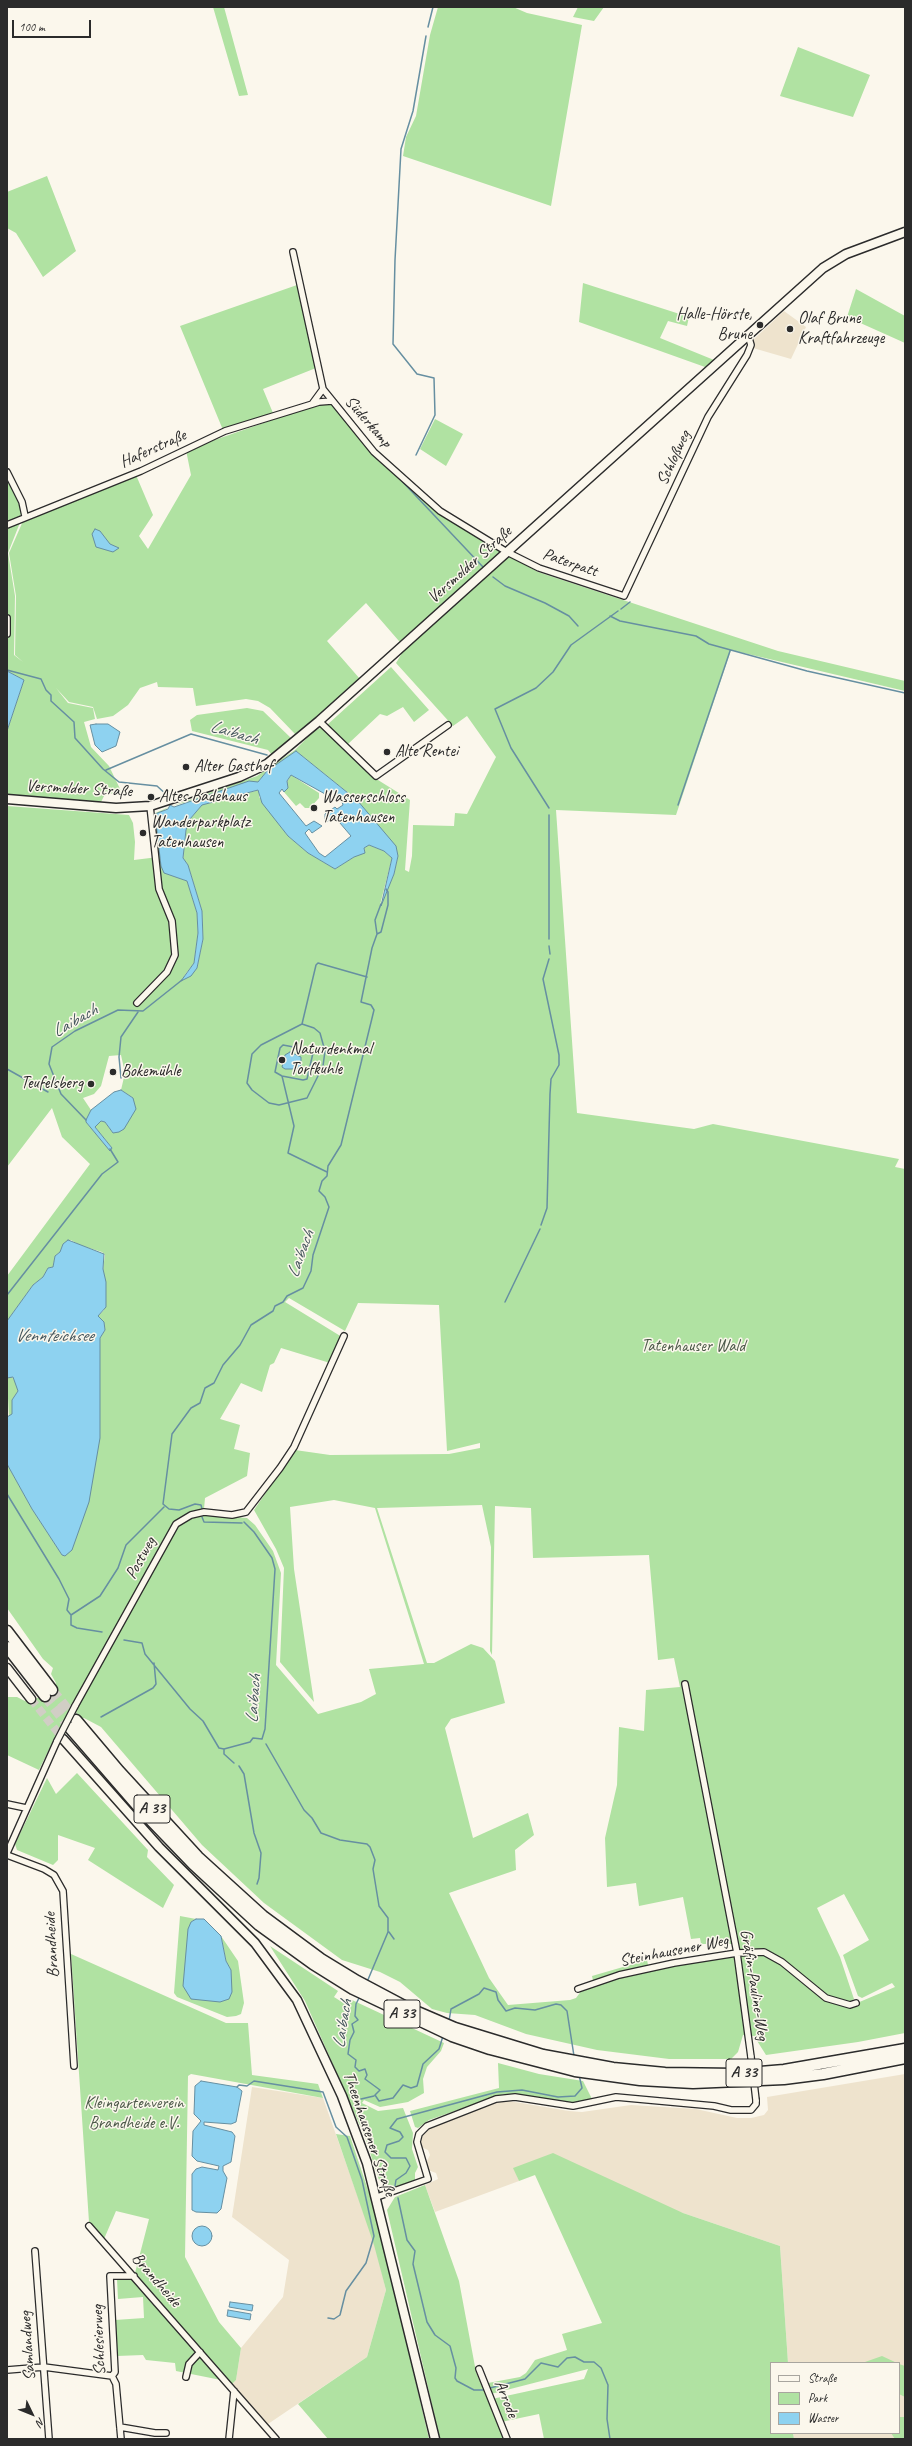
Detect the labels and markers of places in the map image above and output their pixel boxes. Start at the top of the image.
place label: Halle-Hörste, Brune [676,305,752,345]
place label: Olaf Brune Kraftfahrzeuge [798,309,884,349]
marker: Halle-Hörste, Brune [755,320,765,330]
marker: Olaf Brune Kraftfahrzeuge [785,324,795,334]
place label: Alte Rentei [395,742,458,762]
marker: Alte Rentei [382,747,392,757]
place label: Alter Gasthof [194,757,273,777]
marker: Alter Gasthof [181,762,191,772]
place label: Altes Badehaus [159,787,247,807]
place label: Wasserschloss Tatenhausen [322,788,405,828]
marker: Altes Badehaus [146,792,156,802]
marker: Wasserschloss Tatenhausen [309,803,319,813]
place label: Wanderparkplatz Tatenhausen [151,813,250,853]
marker: Wanderparkplatz Tatenhausen [138,828,148,838]
place label: Naturdenkmal Torfkuhle [290,1040,372,1080]
marker: Naturdenkmal Torfkuhle [277,1055,287,1065]
place label: Bokemühle [121,1062,181,1082]
marker: Bokemühle [108,1067,118,1077]
place label: Teufelsberg [21,1074,83,1094]
marker: Teufelsberg [86,1079,96,1089]

